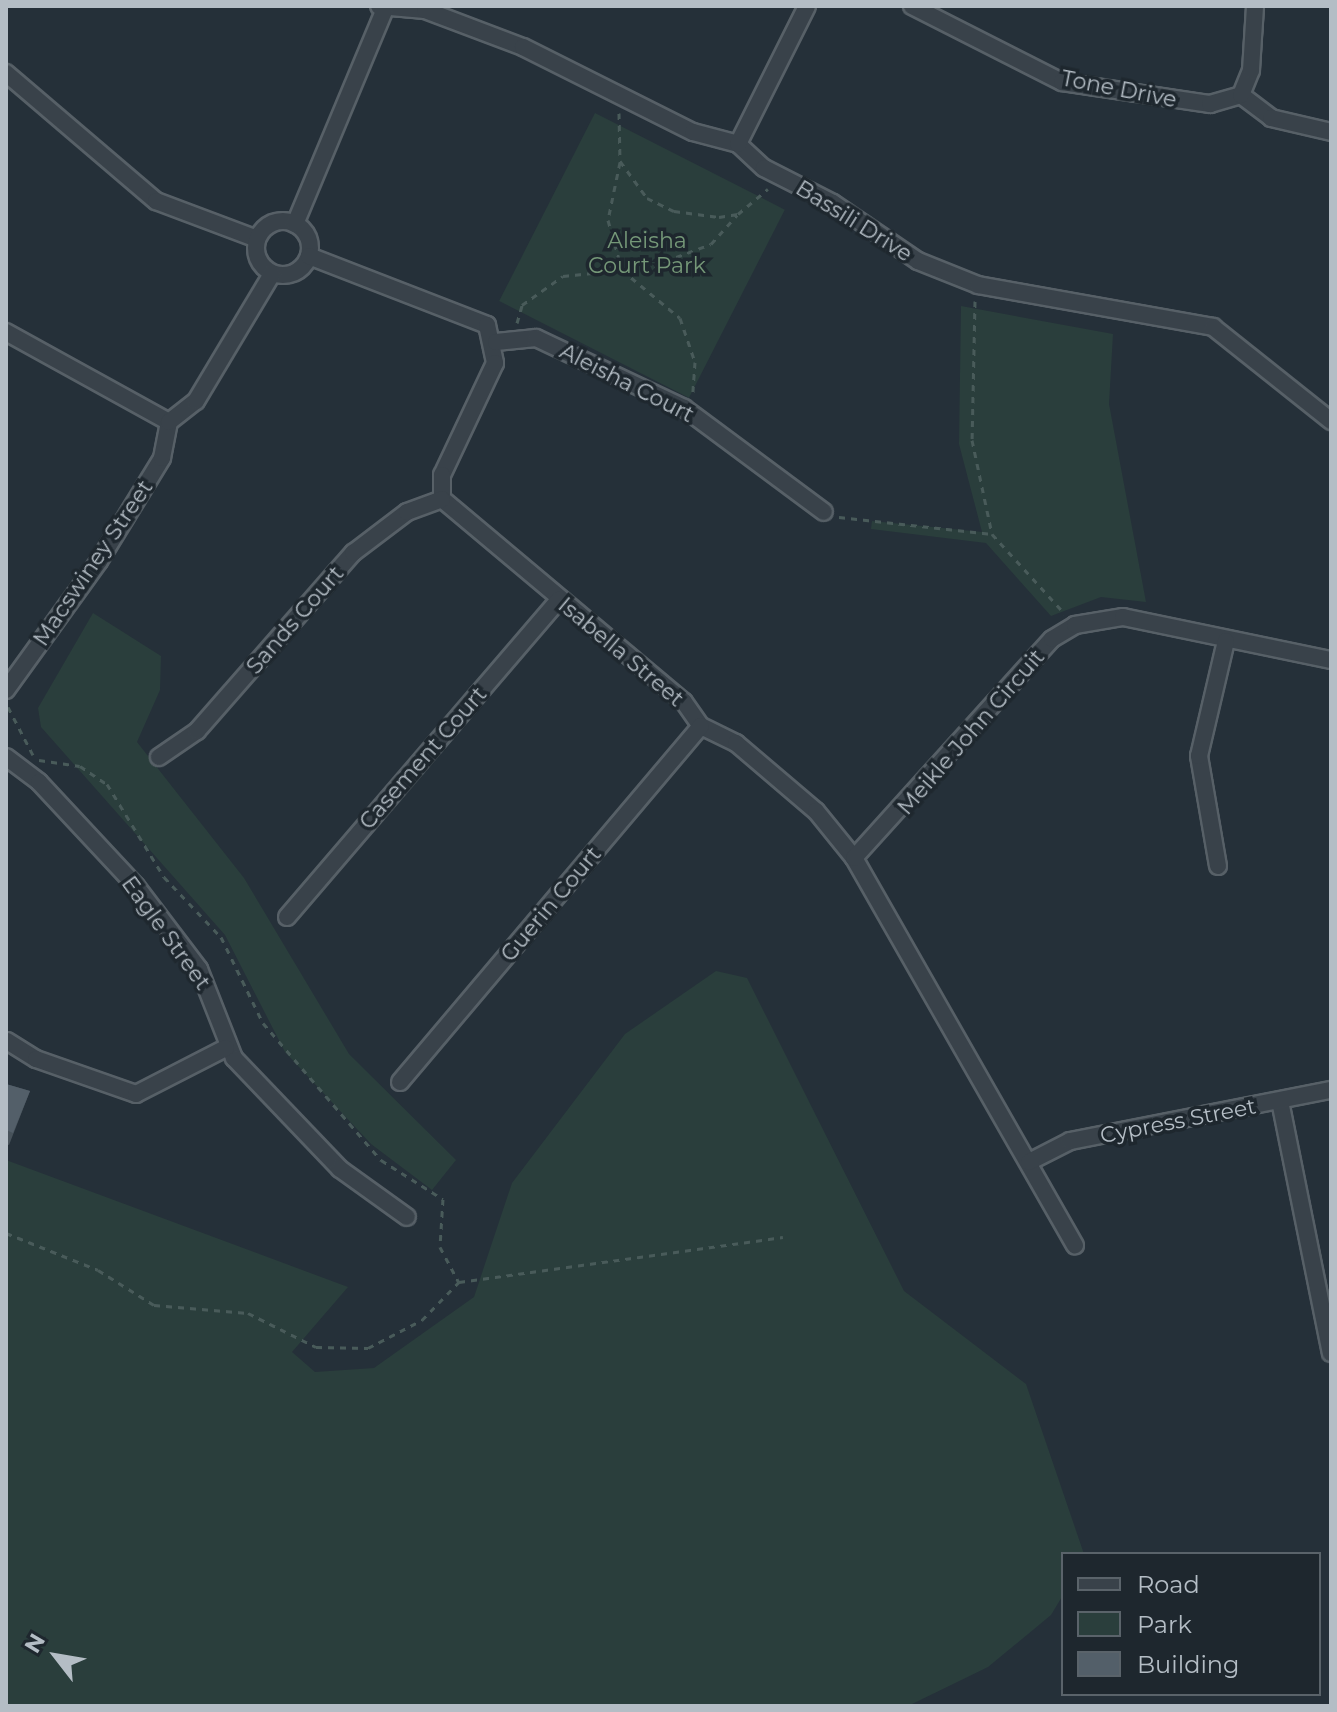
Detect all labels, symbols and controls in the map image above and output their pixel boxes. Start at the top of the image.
street label: Tone Drive [1059,65,1179,113]
street label: Bassili Drive [791,175,917,267]
park label: Aleisha Court Park [588,227,706,278]
street label: Aleisha Court [556,338,698,428]
street label: Macswiney Street [28,475,158,651]
street label: Sands Court [241,561,349,679]
street label: Isabella Street [553,592,689,712]
street label: Meikle John Circuit [892,644,1050,820]
street label: Casement Court [354,681,492,835]
street label: Guerin Court [495,841,607,967]
street label: Eagle Street [116,871,216,995]
street label: Cypress Street [1098,1093,1258,1149]
legend [1061,1552,1321,1696]
text: Road [1137,1570,1200,1599]
text: Park [1137,1610,1192,1639]
north arrow [16,1616,96,1696]
text: N [19,1629,51,1658]
text: Building [1137,1650,1240,1679]

